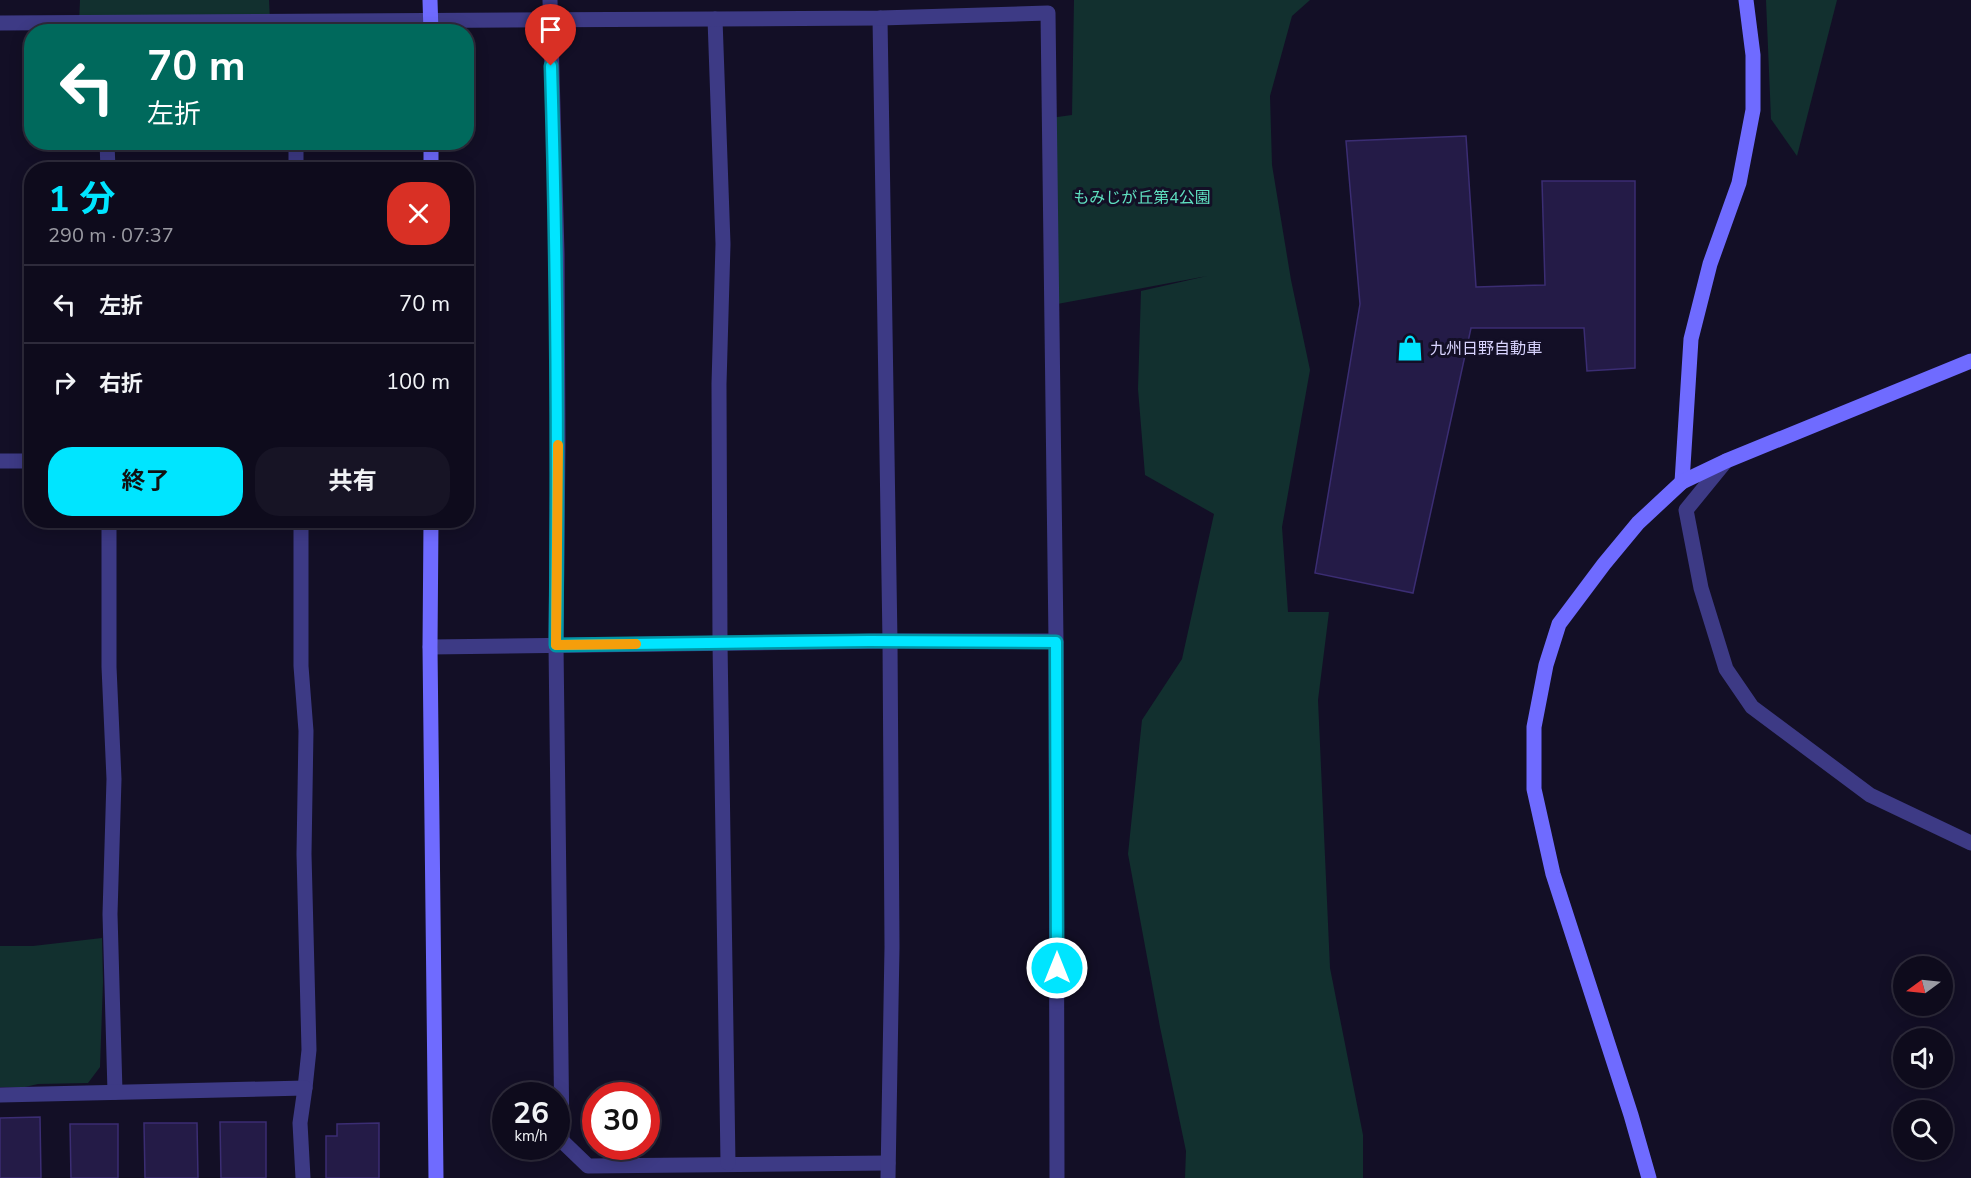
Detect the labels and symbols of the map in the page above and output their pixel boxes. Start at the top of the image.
pin [525,4,576,66]
park label: もみじが丘第4公園 [1073,187,1211,209]
shop icon: 九州日野自動車 [1395,333,1425,363]
place label: 九州日野自動車 [1430,338,1542,360]
position arrow [1025,936,1089,1000]
north arrow [1893,956,1953,1016]
speed limit sign: 30 [582,1082,660,1160]

